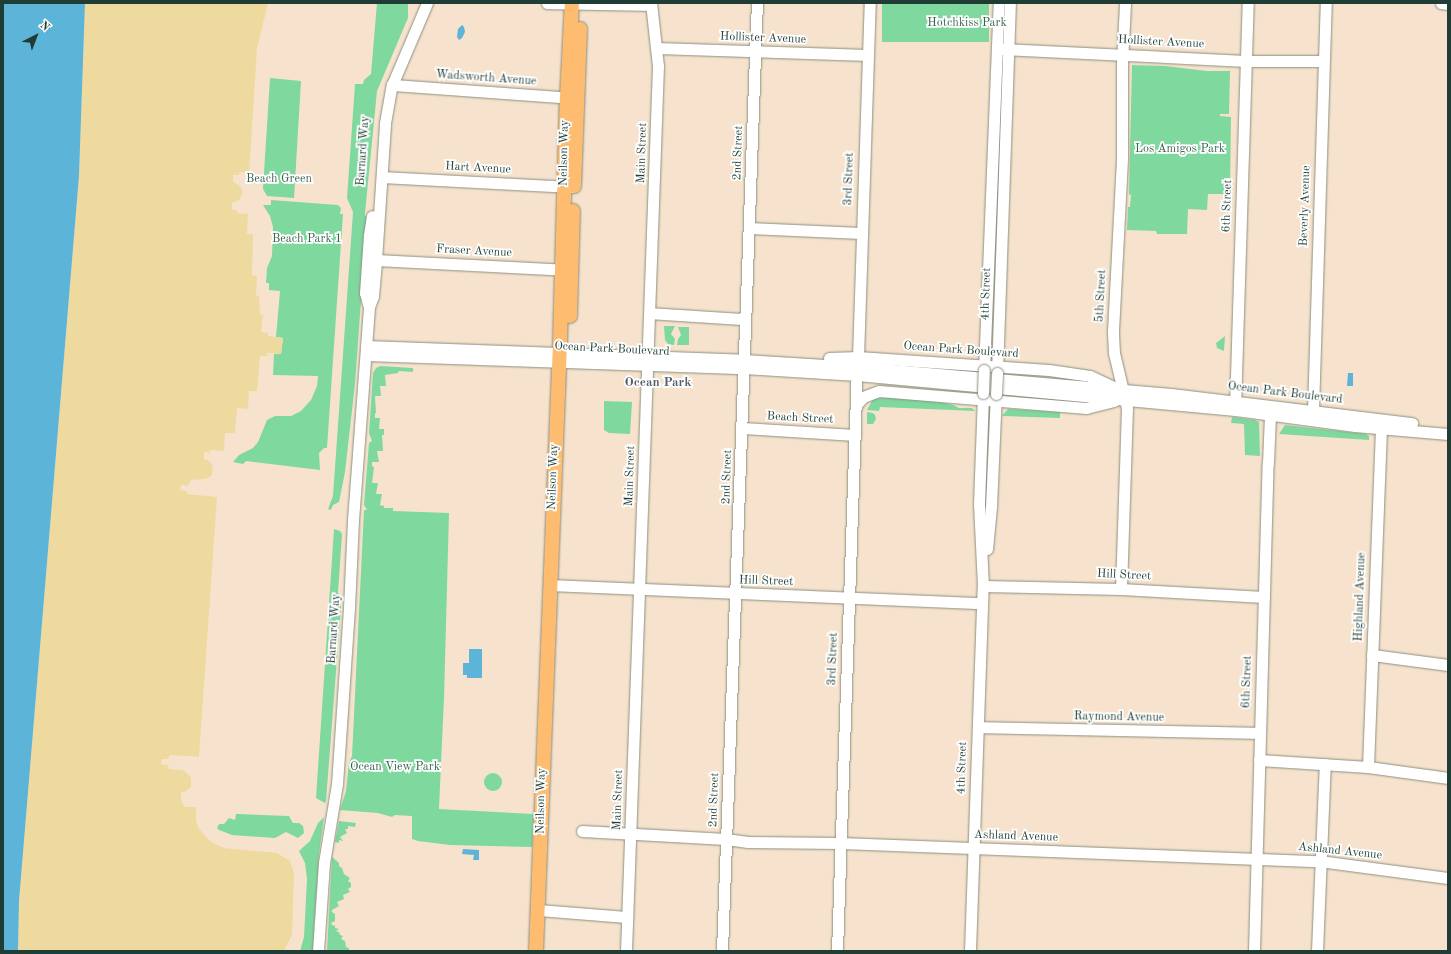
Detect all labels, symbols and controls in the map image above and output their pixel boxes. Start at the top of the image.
north arrow [16,16,56,56]
park label: Hotchkiss Park [927,17,1007,31]
text: N [38,20,51,34]
street label: Hollister Avenue [720,30,806,48]
street label: Hollister Avenue [1117,34,1205,52]
street label: Wadsworth Avenue [435,68,537,90]
street label: Barnard Way [354,116,374,186]
street label: Neilson Way [557,120,573,186]
street label: Main Street [635,122,651,184]
street label: 2nd Street [731,125,747,181]
park label: Los Amigos Park [1135,143,1225,157]
street label: 3rd Street [842,152,858,206]
street label: Hart Avenue [445,160,511,178]
street label: Beverly Avenue [1297,165,1315,247]
park label: Beach Green [246,173,312,187]
street label: 6th Street [1220,179,1236,233]
park label: Beach Park 1 [272,233,342,247]
street label: Fraser Avenue [436,243,512,261]
street label: 4th Street [979,267,995,321]
street label: 5th Street [1093,269,1111,323]
street label: Ocean Park Boulevard [554,340,670,360]
street label: Ocean Park Boulevard [903,340,1019,362]
district label: Ocean Park [624,375,692,391]
street label: Ocean Park Boulevard [1227,380,1343,408]
street label: Beach Street [766,410,834,428]
street label: Neilson Way [546,444,562,510]
street label: Main Street [623,445,639,507]
street label: 2nd Street [720,449,736,505]
street label: Highland Avenue [1352,552,1370,642]
street label: Hill Street [1096,567,1152,585]
street label: Hill Street [739,574,793,590]
street label: Barnard Way [325,594,345,664]
street label: 3rd Street [826,632,842,686]
street label: 6th Street [1240,655,1256,709]
street label: Raymond Avenue [1074,710,1164,726]
street label: 4th Street [955,741,971,795]
park label: Ocean View Park [350,761,440,775]
street label: Neilson Way [534,768,550,834]
street label: Main Street [611,769,627,831]
street label: 2nd Street [707,772,723,828]
street label: Ashland Avenue [974,828,1058,846]
street label: Ashland Avenue [1297,840,1383,864]

